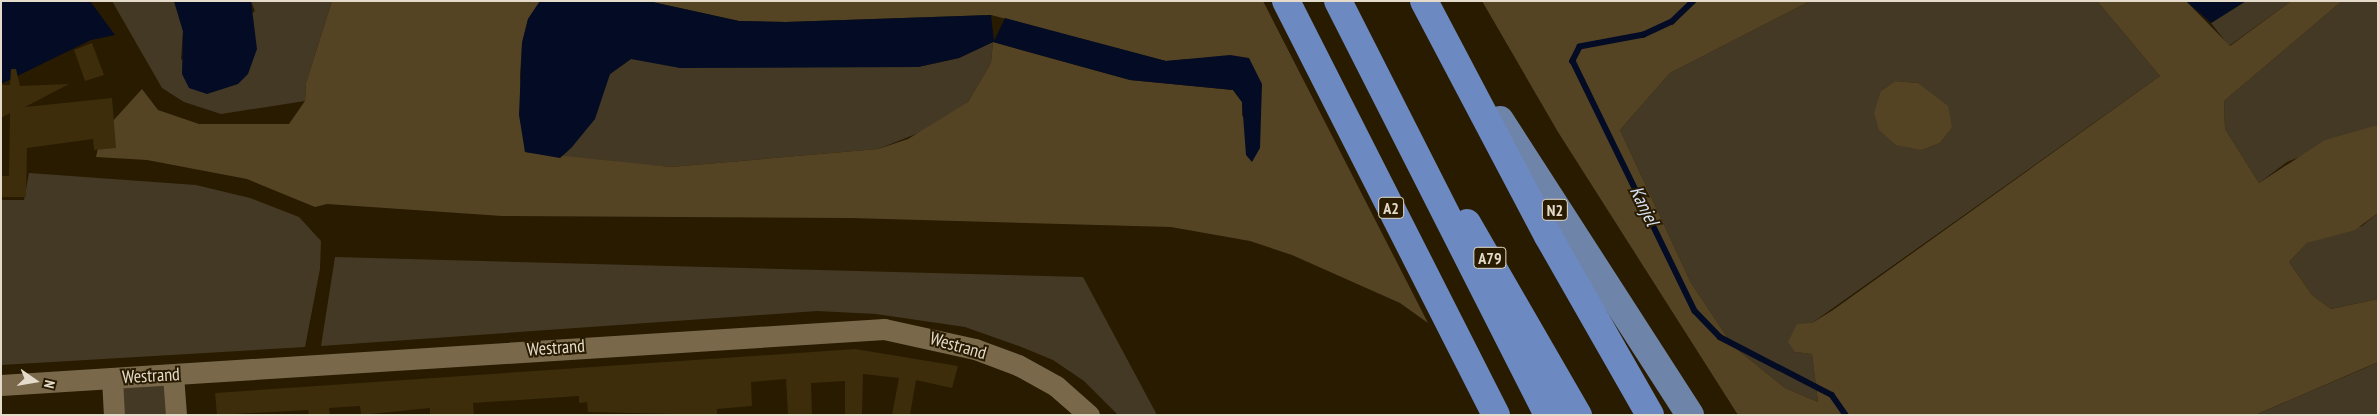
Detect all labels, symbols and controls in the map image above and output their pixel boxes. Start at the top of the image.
water label: Kanjel [1625,182,1663,230]
road number: A2 [1377,194,1405,222]
road number: N2 [1541,196,1569,224]
road number: A79 [1472,244,1508,272]
street label: Westrand [927,328,989,364]
street label: Westrand [526,335,586,361]
north arrow [10,356,60,406]
street label: Westrand [122,364,180,388]
text: N [40,379,59,390]

